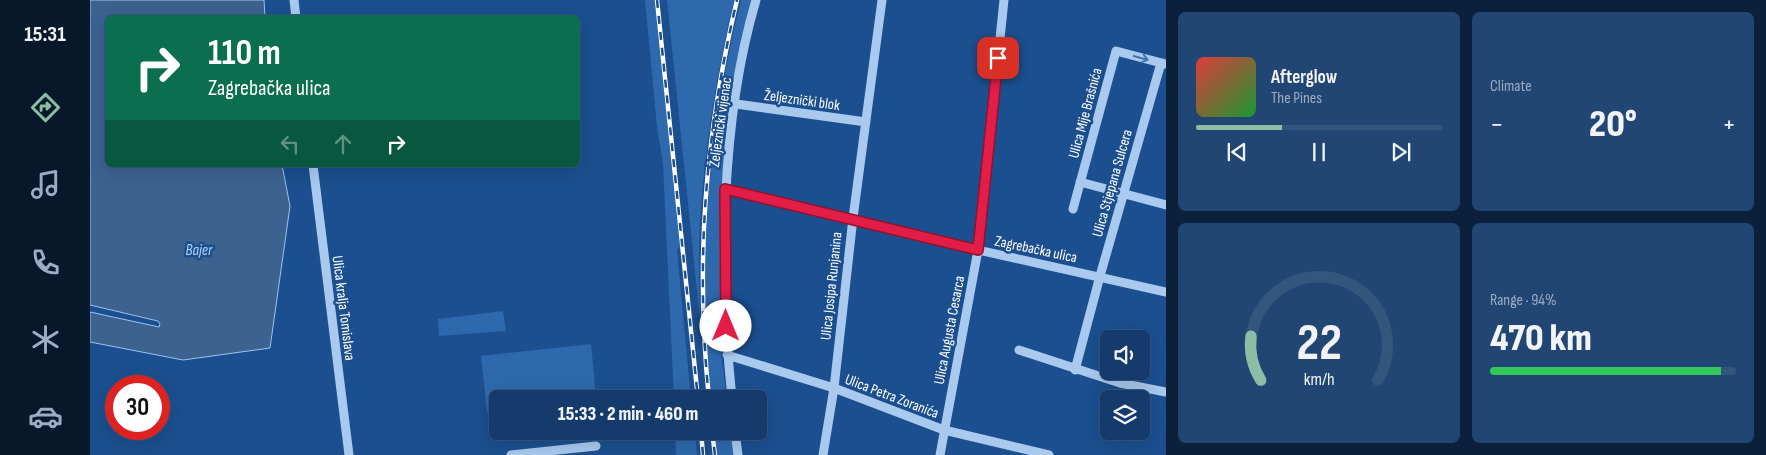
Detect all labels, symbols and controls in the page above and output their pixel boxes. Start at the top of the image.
text: 15:31 [24,21,66,48]
text: 110 m [208,32,281,75]
icon: right [125,35,190,100]
pin [977,37,1019,79]
icon: arrive [984,44,1012,72]
one-way arrow [1133,53,1149,63]
street label: Ulica Mije Brašnića [1064,66,1107,160]
text: Afterglow [1271,66,1337,89]
text: Zagrebačka ulica [208,75,331,102]
street label: Željeznički vijenac [705,76,736,168]
text: Climate [1490,77,1532,96]
street label: Željeznički blok [763,86,841,115]
text: The Pines [1271,89,1322,108]
icon: directions [28,90,63,125]
text: 20° [1589,102,1637,147]
text: − [1490,108,1504,141]
text: + [1722,108,1736,141]
street label: Ulica Stjepana Sulcera [1088,127,1137,239]
icon: left [276,130,304,158]
icon: ahead [329,130,357,158]
icon: right [382,130,410,158]
icon: previous [1223,138,1251,166]
icon: pause [1305,138,1333,166]
icon: next [1387,138,1415,166]
icon: music [28,167,63,202]
street label: Ulica Josipa Runjanina [816,231,847,341]
street label: Zagrebačka ulica [993,232,1079,268]
water label: Bajer [186,241,213,260]
icon: phone [28,245,63,280]
street label: Ulica kralja Tomislava [328,254,359,362]
street label: Ulica Augusta Cesarca [930,274,969,386]
text: Range · 94% [1490,291,1557,310]
position arrow [699,299,751,351]
text: 22 [1296,312,1342,375]
text: 470 km [1490,316,1592,361]
icon: climate [28,322,63,357]
map controls [1100,330,1150,440]
button: sound [1100,330,1150,380]
text: km/h [1304,369,1334,390]
street label: Ulica Petra Zoranića [842,370,942,423]
speed limit sign: 30 [105,375,170,440]
button: layers [1100,390,1150,440]
icon: car [28,399,63,434]
text: 15:33 · 2 min · 460 m [558,403,698,426]

